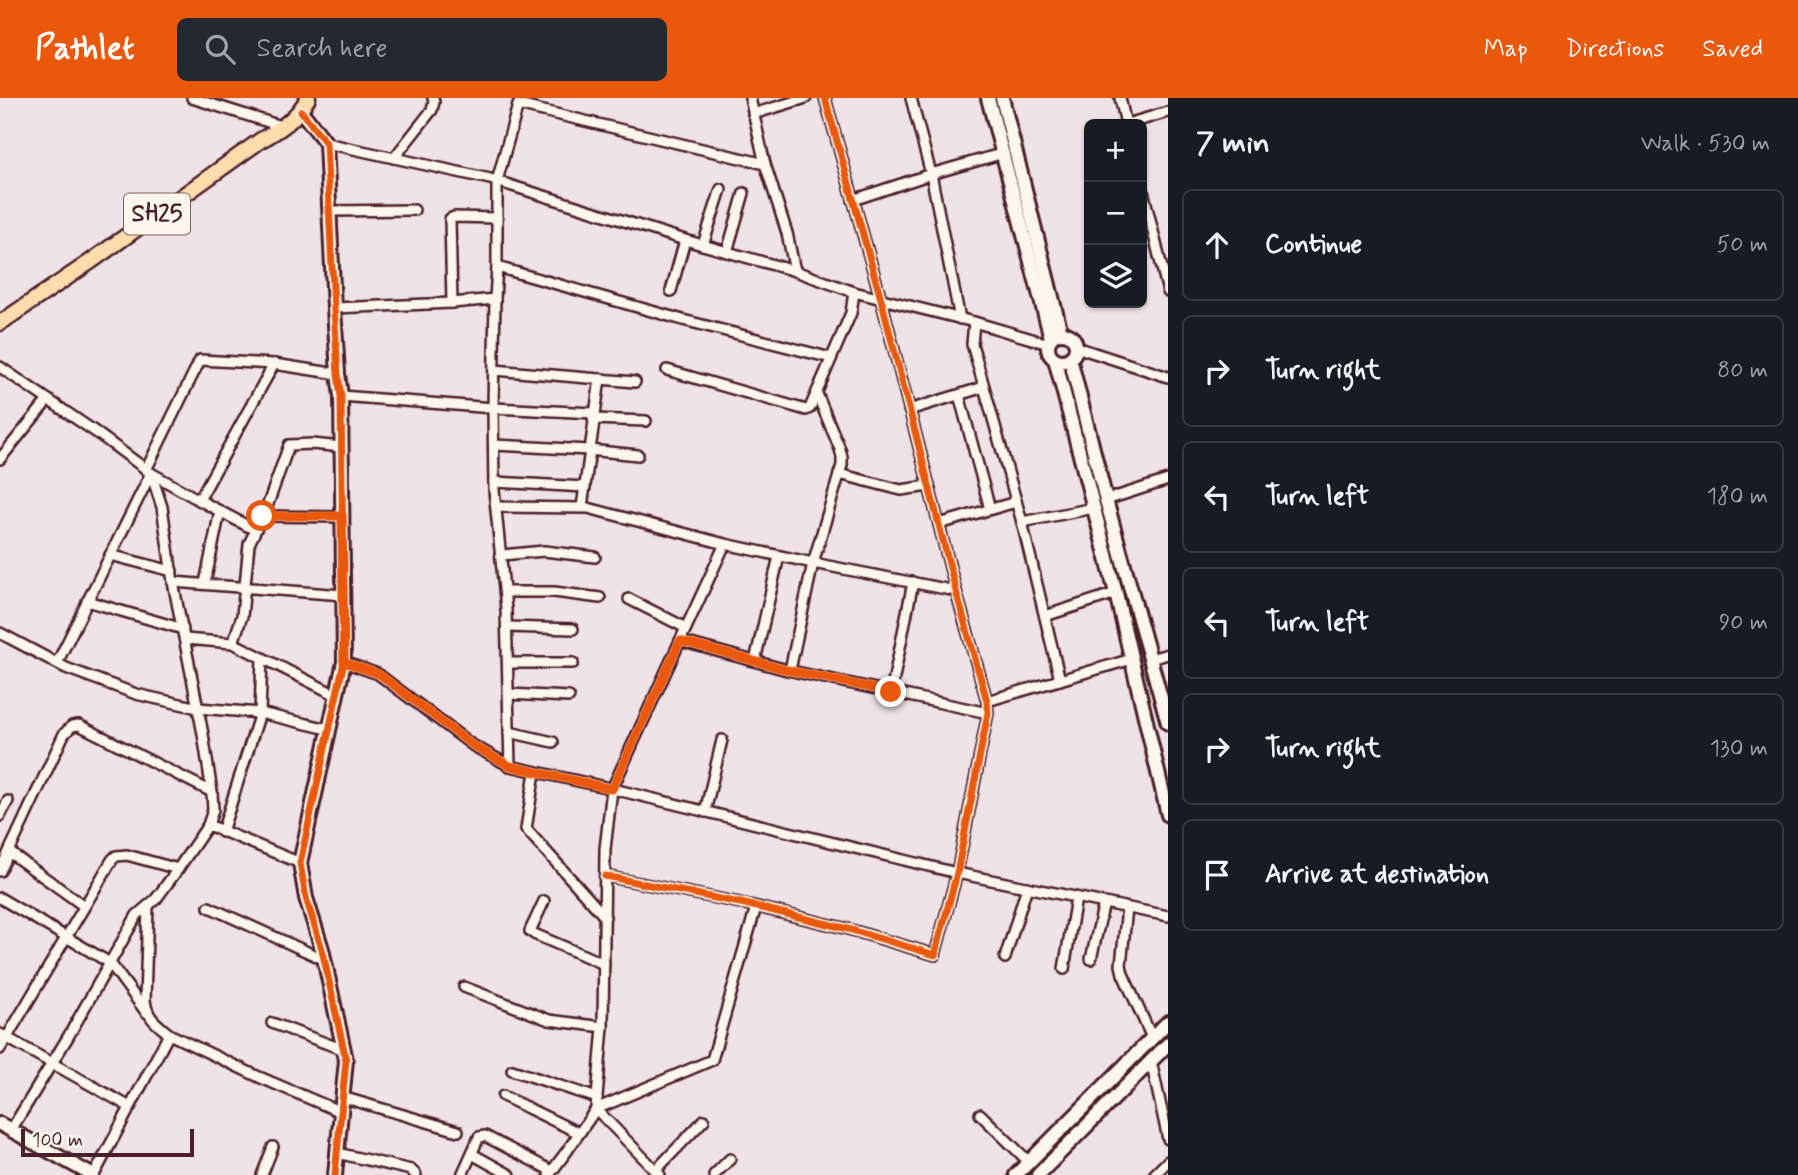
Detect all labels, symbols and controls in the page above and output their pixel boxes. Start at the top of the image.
search box [177,18,667,81]
text: Pathlet [35,27,135,71]
icon: search [201,30,239,68]
text: Search here [257,32,387,66]
text: Map [1484,34,1528,65]
text: Directions [1566,34,1664,65]
text: Saved [1702,34,1763,65]
map controls [1084,119,1147,308]
button: + [1084,119,1147,182]
text: 7 min [1196,124,1270,163]
text: Walk · 530 m [1641,129,1770,159]
button: − [1084,182,1147,245]
road number: SH25 [124,194,190,234]
icon: ahead [1198,226,1236,264]
text: Continue [1265,228,1362,262]
text: 50 m [1717,230,1768,260]
button: layers [1084,245,1147,308]
icon: right [1198,352,1236,390]
text: Turn right [1265,354,1381,388]
text: 80 m [1717,356,1768,386]
icon: left [1198,478,1236,516]
text: Turn left [1265,480,1369,514]
text: 180 m [1707,482,1768,512]
route start [246,500,277,531]
icon: left [1198,604,1236,642]
text: Turn left [1265,606,1369,640]
text: 90 m [1719,608,1768,638]
route end [875,676,906,707]
icon: right [1198,730,1236,768]
text: Turn right [1265,732,1381,766]
text: 130 m [1710,734,1768,764]
icon: arrive [1198,856,1236,894]
text: Arrive at destination [1265,858,1489,892]
scale bar [21,1126,194,1158]
text: 100 m [32,1128,83,1153]

